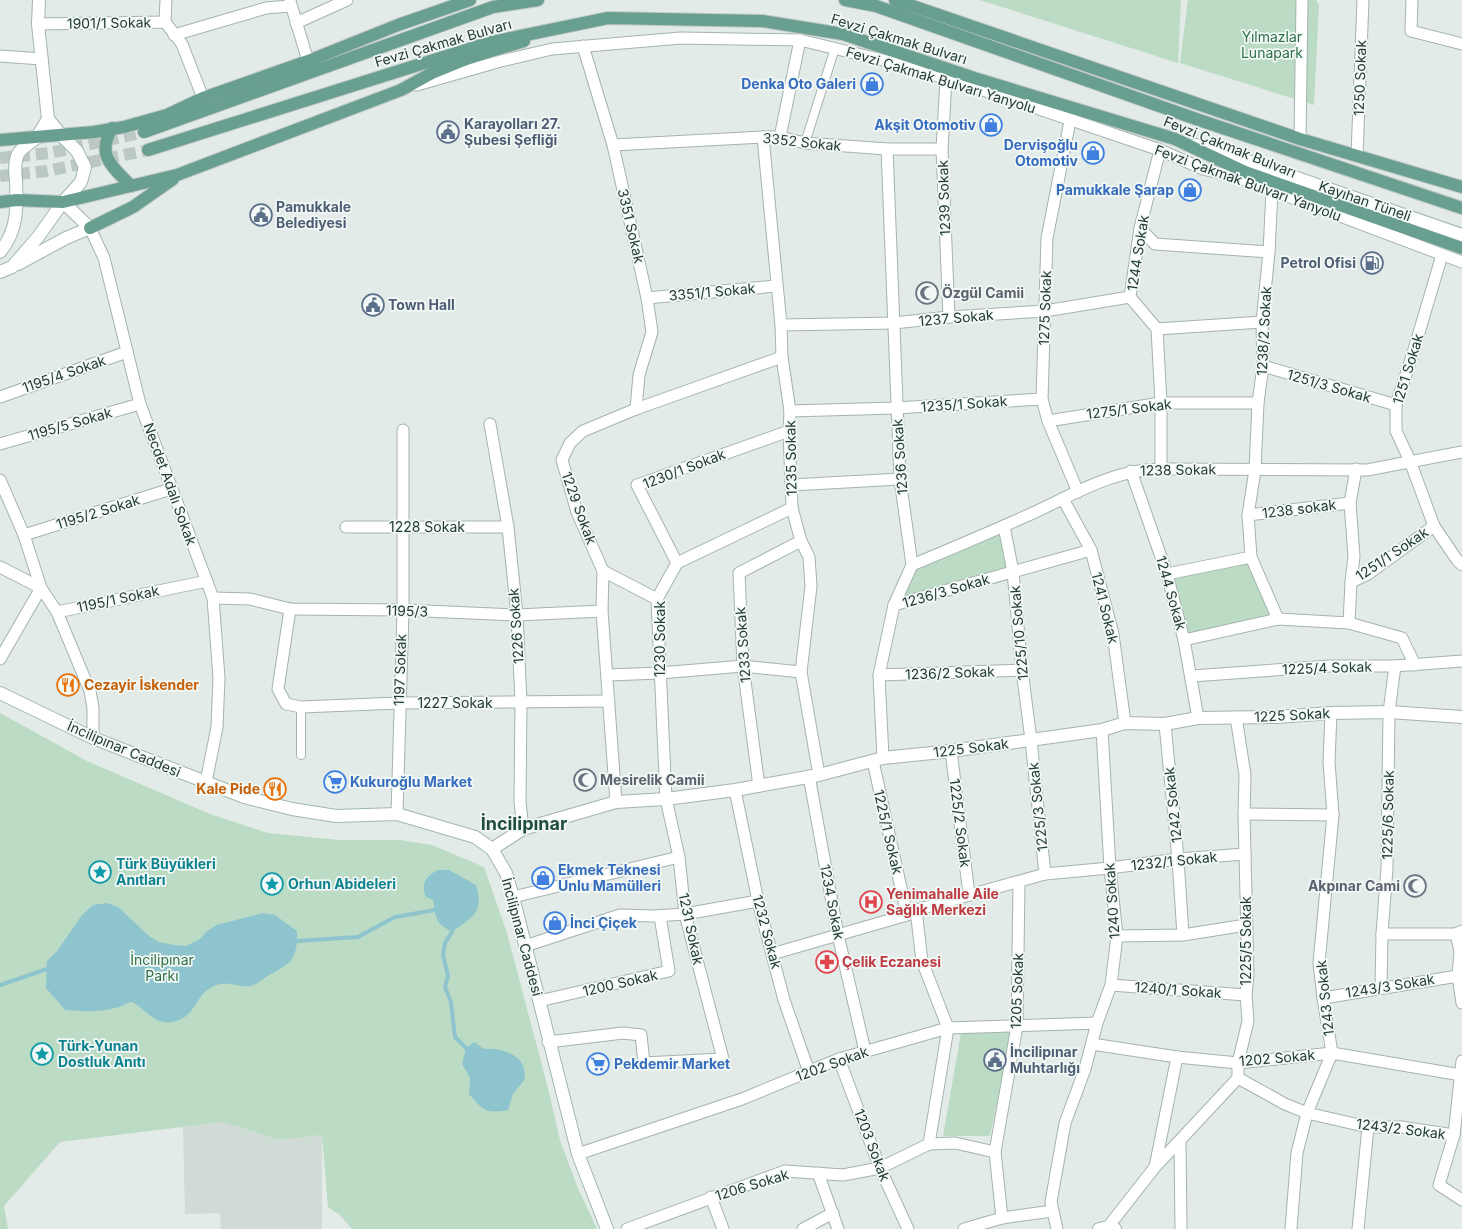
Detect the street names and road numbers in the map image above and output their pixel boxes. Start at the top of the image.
street label: Fevzi Çakmak Bulvarı [829,10,969,67]
street label: 1901/1 Sokak [67,13,152,32]
street label: Fevzi Çakmak Bulvarı [373,15,513,70]
street label: 1250 Sokak [1350,39,1369,116]
street label: Fevzi Çakmak Bulvarı Yanyolu [844,43,1038,117]
street label: Fevzi Çakmak Bulvarı [1161,112,1299,181]
street label: 3352 Sokak [762,129,842,154]
street label: Fevzi Çakmak Bulvarı Yanyolu [1152,141,1344,224]
street label: 1239 Sokak [934,159,953,236]
street label: Kayıhan Tüneli [1317,177,1414,224]
street label: 3351 Sokak [615,187,648,265]
street label: 1244 Sokak [1123,213,1152,292]
street label: 1275 Sokak [1035,270,1054,346]
street label: 3351/1 Sokak [668,279,756,304]
street label: 1238/2 Sokak [1253,285,1274,376]
street label: 1237 Sokak [918,306,995,329]
street label: 1251 Sokak [1389,331,1426,406]
street label: 1195/4 Sokak [20,351,108,396]
street label: 1251/3 Sokak [1285,365,1373,406]
street label: 1235/1 Sokak [920,392,1008,415]
street label: 1275/1 Sokak [1085,395,1173,422]
street label: 1195/5 Sokak [26,403,114,444]
street label: 1236 Sokak [888,418,911,496]
street label: Necdet Adalı Sokak [140,420,201,548]
street label: 1235 Sokak [781,420,800,496]
street label: 1230/1 Sokak [640,445,728,492]
street label: 1238 Sokak [1140,460,1216,479]
street label: 1229 Sokak [558,469,601,547]
street label: 1195/2 Sokak [54,491,142,532]
street label: 1238 sokak [1261,495,1337,521]
street label: 1228 Sokak [389,518,465,535]
street label: 1251/1 Sokak [1352,523,1431,584]
street label: 1244 Sokak [1153,554,1190,632]
street label: 1236/3 Sokak [900,570,992,611]
street label: 1241 Sokak [1088,570,1123,646]
street label: 1195/1 Sokak [75,581,161,616]
street label: 1225/10 Sokak [1006,584,1031,681]
street label: 1226 Sokak [504,587,527,665]
street label: 1195/3 [386,601,428,620]
street label: 1230 Sokak [651,601,668,677]
street label: 1233 Sokak [731,606,754,684]
street label: 1197 Sokak [390,633,409,706]
street label: 1225/4 Sokak [1282,657,1373,678]
street label: 1236/2 Sokak [905,662,995,683]
street label: 1227 Sokak [417,694,493,711]
street label: 1225 Sokak [1254,704,1331,725]
street label: İncilipınar Caddesi [65,717,184,780]
street label: 1225 Sokak [932,734,1010,761]
street label: 1225/3 Sokak [1024,761,1051,852]
street label: 1242 Sokak [1160,766,1185,844]
street label: 1225/6 Sokak [1378,770,1397,860]
street label: 1225/2 Sokak [947,778,974,869]
street label: 1225/1 Sokak [870,788,907,876]
street label: 1232/1 Sokak [1130,847,1218,873]
street label: 1240 Sokak [1100,862,1123,940]
street label: 1234 Sokak [817,863,848,941]
street label: İncilipınar Caddesi [499,876,546,998]
street label: 1231 Sokak [676,891,707,967]
street label: 1232 Sokak [749,893,786,971]
street label: 1225/5 Sokak [1237,896,1254,986]
street label: 1205 Sokak [1007,952,1026,1029]
street label: 1243 Sokak [1312,959,1337,1037]
street label: 1200 Sokak [581,966,659,999]
street label: 1243/3 Sokak [1344,970,1436,1001]
street label: 1240/1 Sokak [1134,978,1222,1001]
street label: 1202 Sokak [793,1042,871,1085]
street label: 1202 Sokak [1238,1046,1316,1069]
street label: 1203 Sokak [851,1106,894,1184]
street label: 1243/2 Sokak [1355,1115,1447,1142]
street label: 1206 Sokak [713,1165,791,1204]

